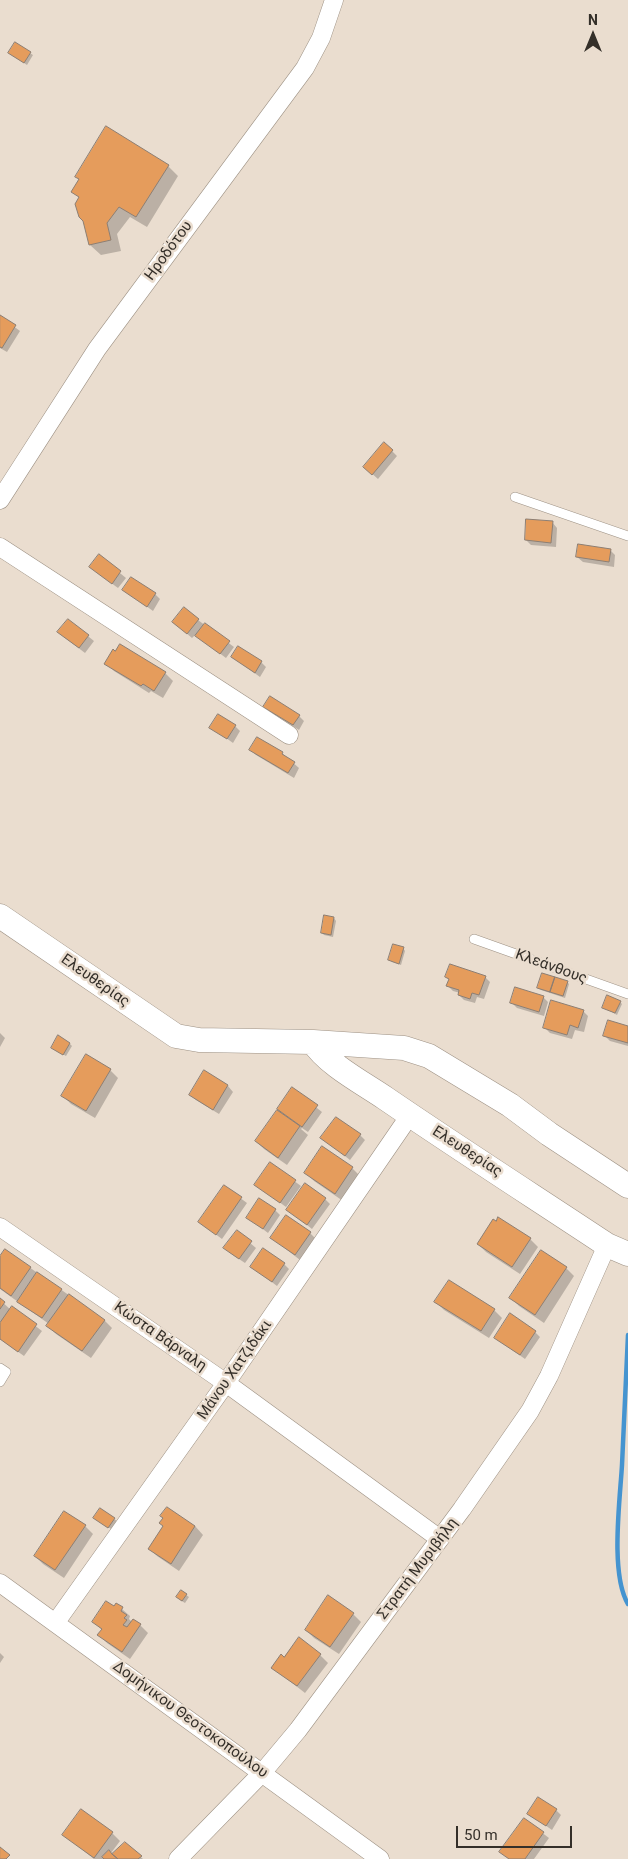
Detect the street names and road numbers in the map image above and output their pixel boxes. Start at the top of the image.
street label: Ηροδότου [141,218,197,284]
street label: Κλεάνθους [513,946,589,988]
street label: Ελευθερίας [57,951,133,1011]
street label: Ελευθερίας [429,1123,505,1181]
street label: Κώστα Βάρναλη [110,1298,210,1376]
street label: Μάνου Χατζιδάκι [194,1317,276,1423]
street label: Στρατή Μυριβήλη [374,1515,462,1623]
street label: Δομήνικου Θεοτοκοπούλου [109,1658,271,1782]

